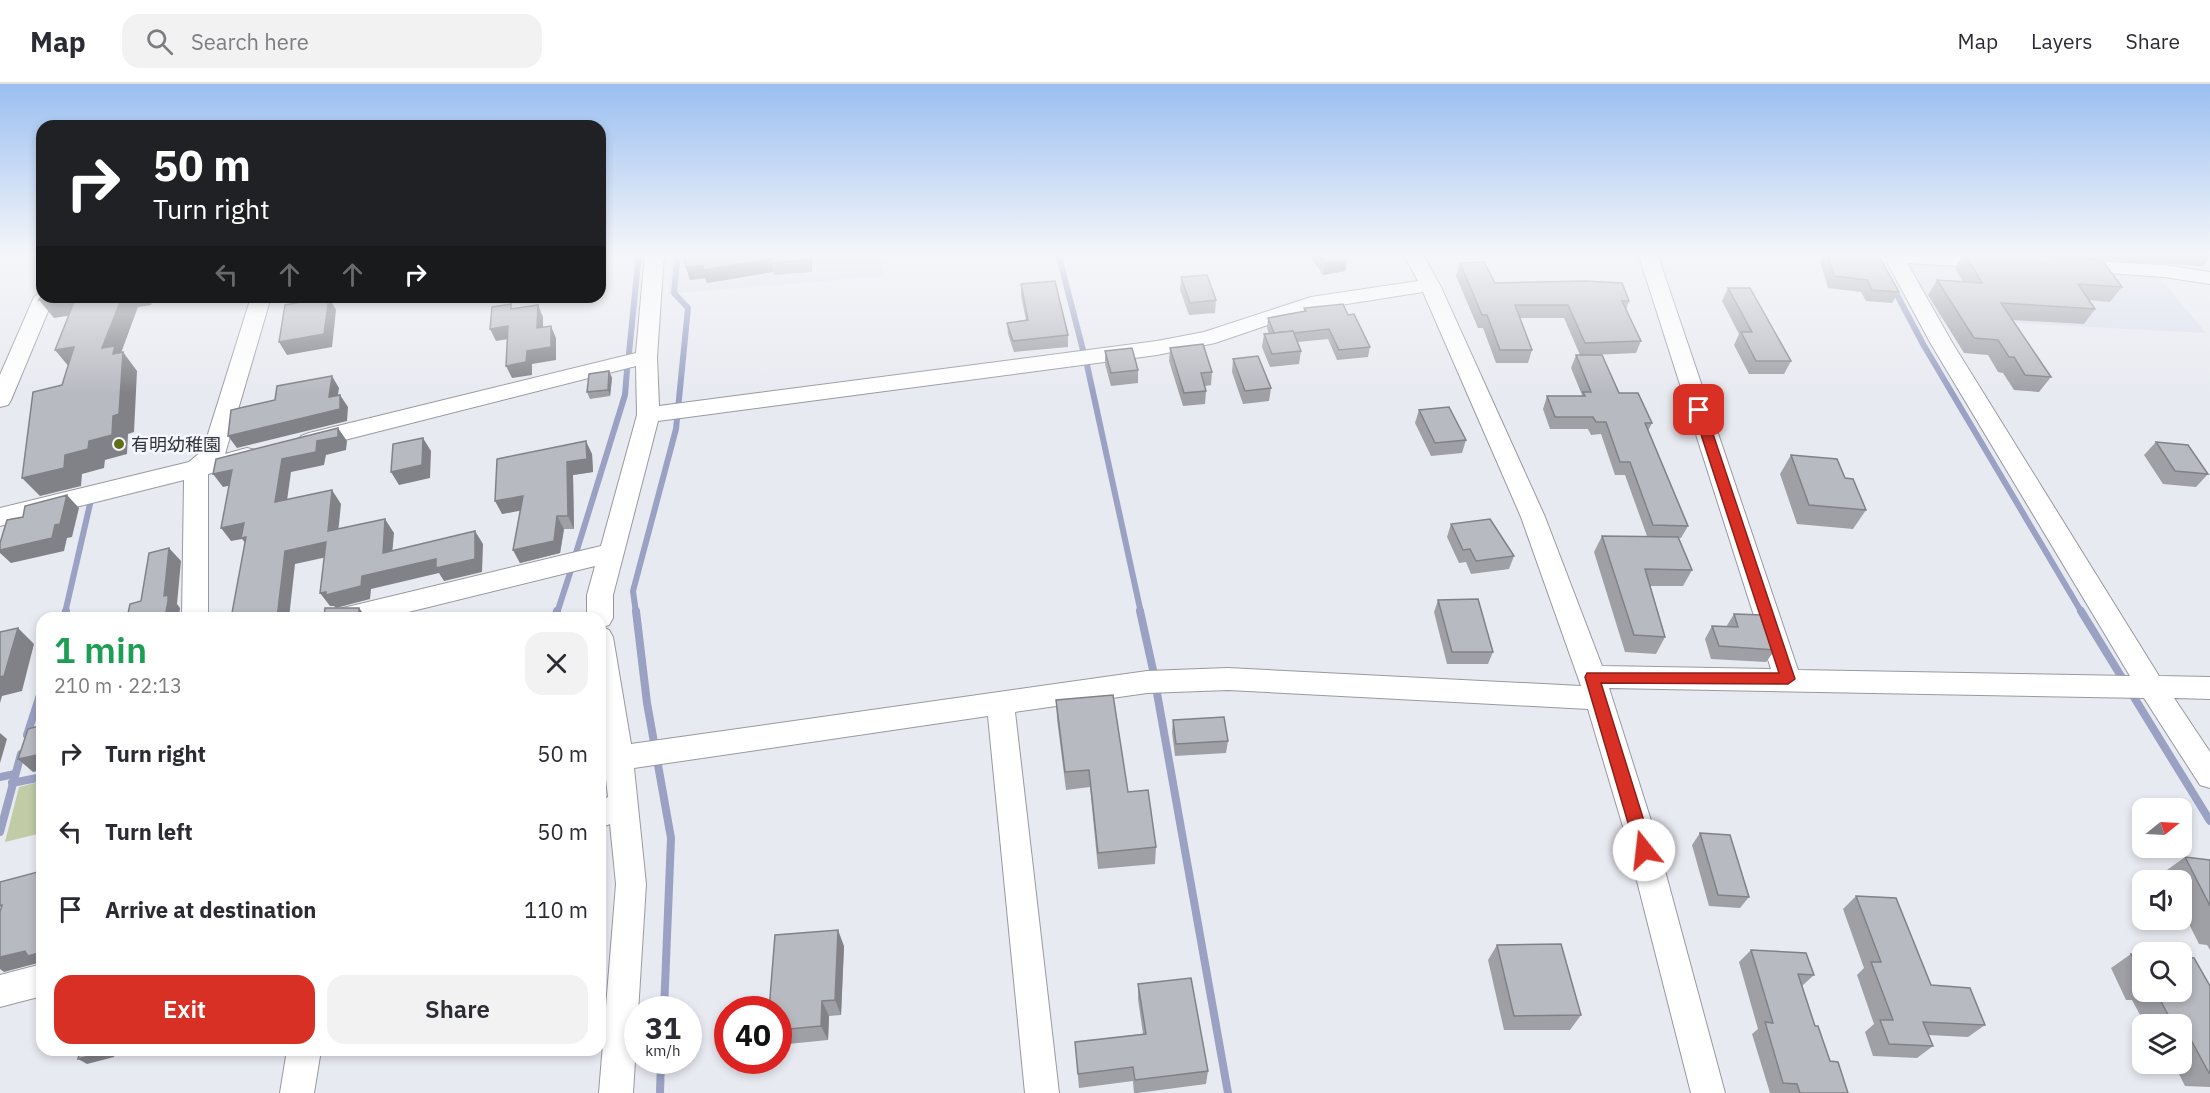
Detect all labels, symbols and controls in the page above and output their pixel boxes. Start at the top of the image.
search box [122,14,542,68]
text: Map [30,23,86,60]
icon: search [143,25,176,58]
text: Search here [191,27,309,56]
text: Map [1958,27,1998,55]
text: Layers [2031,27,2093,55]
text: Share [2126,27,2180,55]
text: 50 m [153,138,251,193]
icon: right [54,144,132,222]
text: Turn right [153,191,270,226]
icon: left [210,258,243,291]
icon: ahead [273,258,306,291]
icon: ahead [336,258,369,291]
icon: right [399,258,432,291]
pin [1673,384,1724,435]
icon: arrive [1682,393,1715,426]
place label: 有明幼稚園 [131,433,221,456]
marker: 有明幼稚園 [112,437,126,451]
text: 1 min [54,626,147,673]
button: close [525,632,588,695]
text: 210 m · 22:13 [54,672,182,699]
icon: right [54,737,87,770]
text: Turn right [105,739,206,768]
text: 50 m [537,739,588,768]
north arrow [2132,798,2192,858]
map controls [2132,798,2192,1074]
icon: left [54,815,87,848]
text: Turn left [105,817,193,846]
text: 50 m [537,817,588,846]
position arrow [1612,818,1676,882]
button: sound [2132,870,2192,930]
icon: arrive [54,893,87,926]
text: Arrive at destination [105,895,316,924]
text: 110 m [524,895,588,924]
button: search [2132,942,2192,1002]
button: Exit [54,975,315,1044]
button: Share [327,975,588,1044]
speed limit sign: 40 [714,996,792,1074]
text: 31 [645,1008,681,1047]
button: layers [2132,1014,2192,1074]
text: km/h [645,1041,681,1060]

